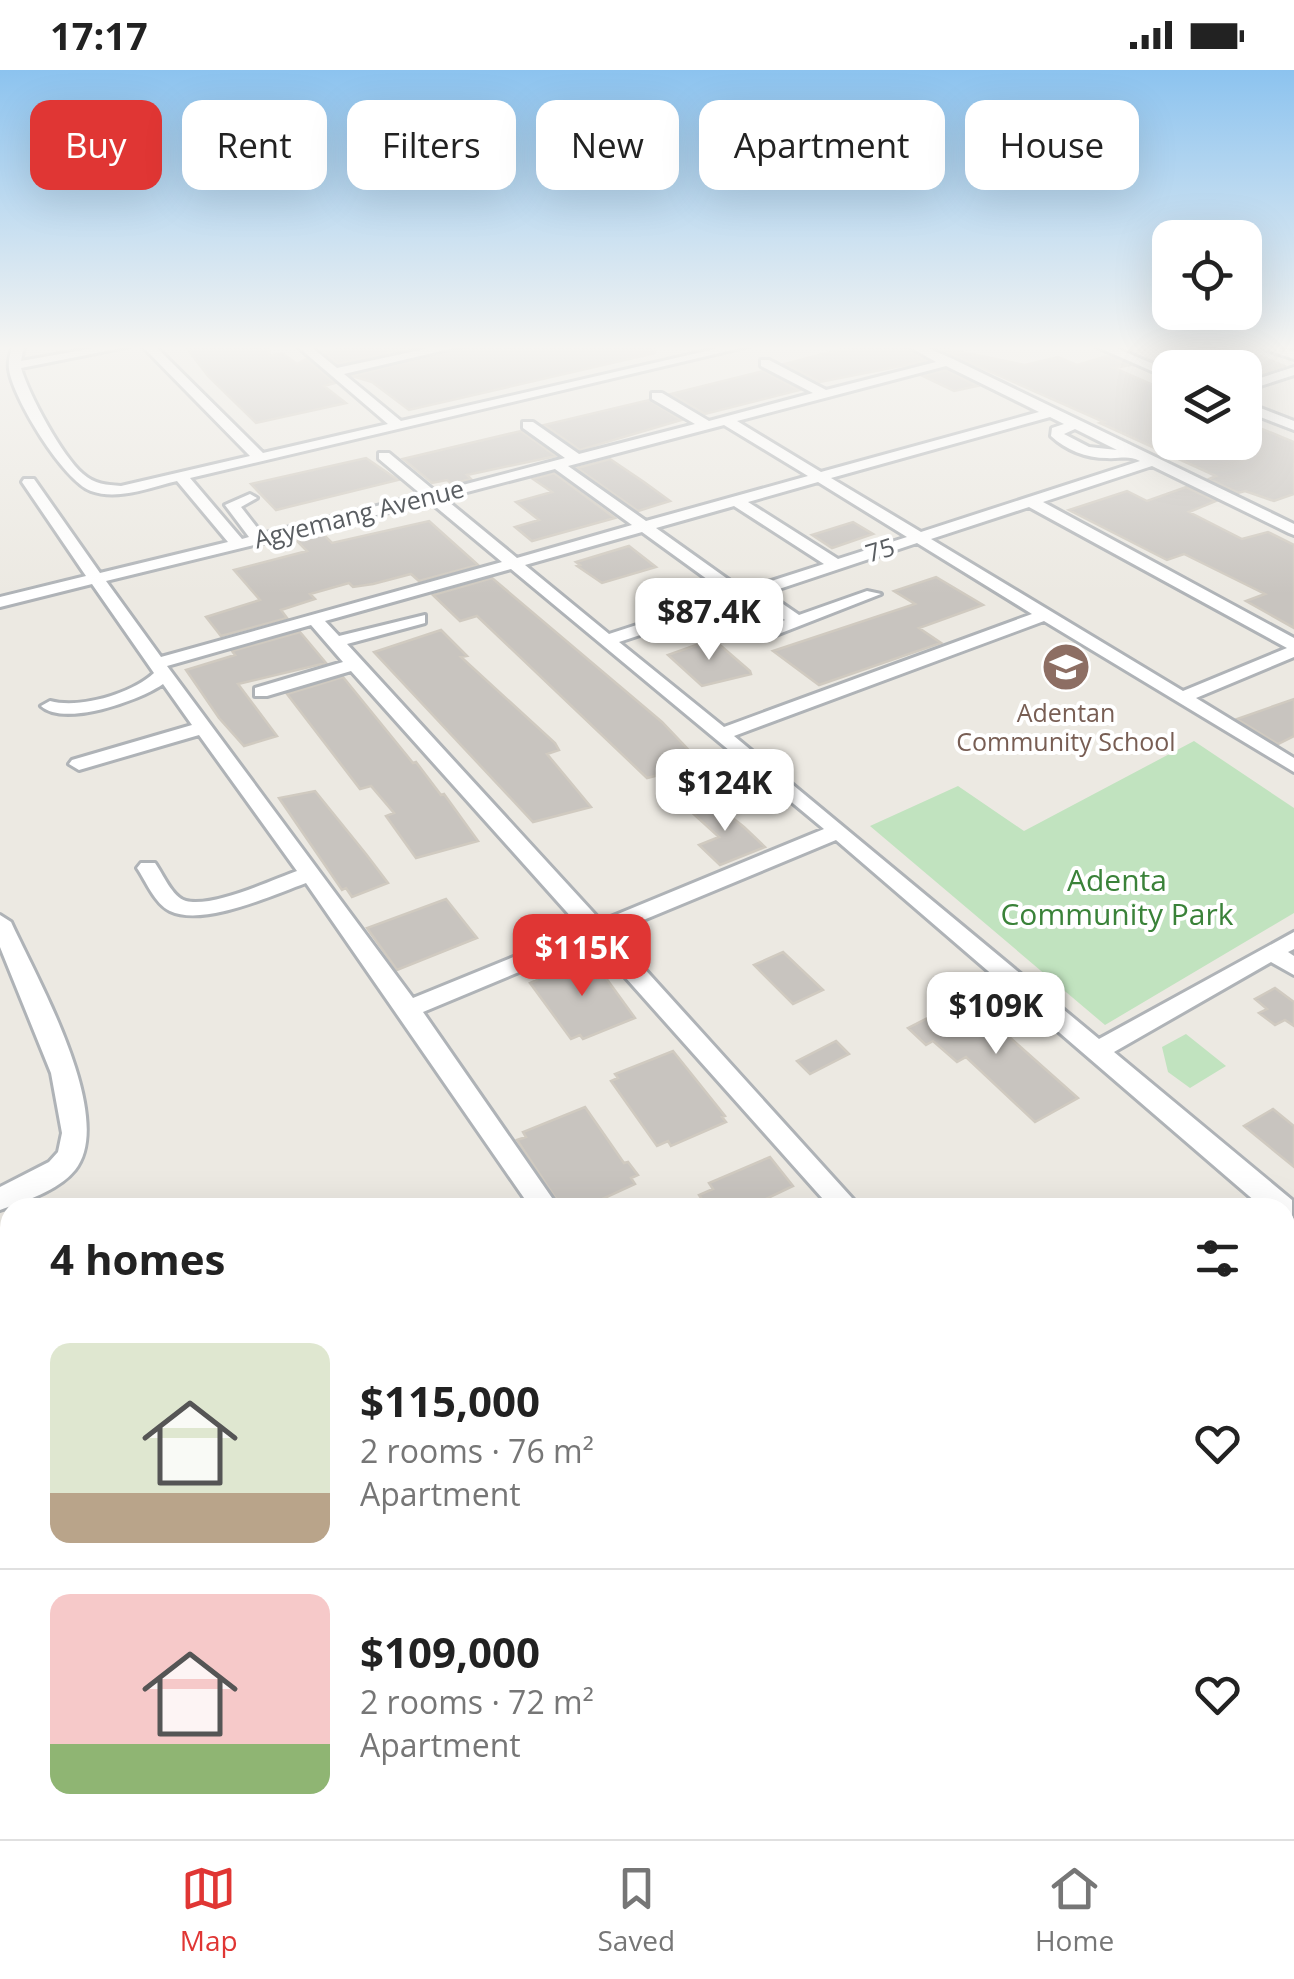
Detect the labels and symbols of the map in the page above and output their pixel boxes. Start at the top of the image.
street label: Agyemang Avenue [250,470,467,556]
street label: 75 [861,529,898,569]
pin: $87.4K [628,578,790,663]
school or university icon: Adentan Community School [1040,641,1092,693]
place label: Adentan Community School [956,695,1176,758]
pin: $124K [655,749,795,834]
park label: Adenta Community Park [1000,859,1234,934]
pin: $115K [512,914,652,999]
pin: $109K [926,972,1066,1057]

